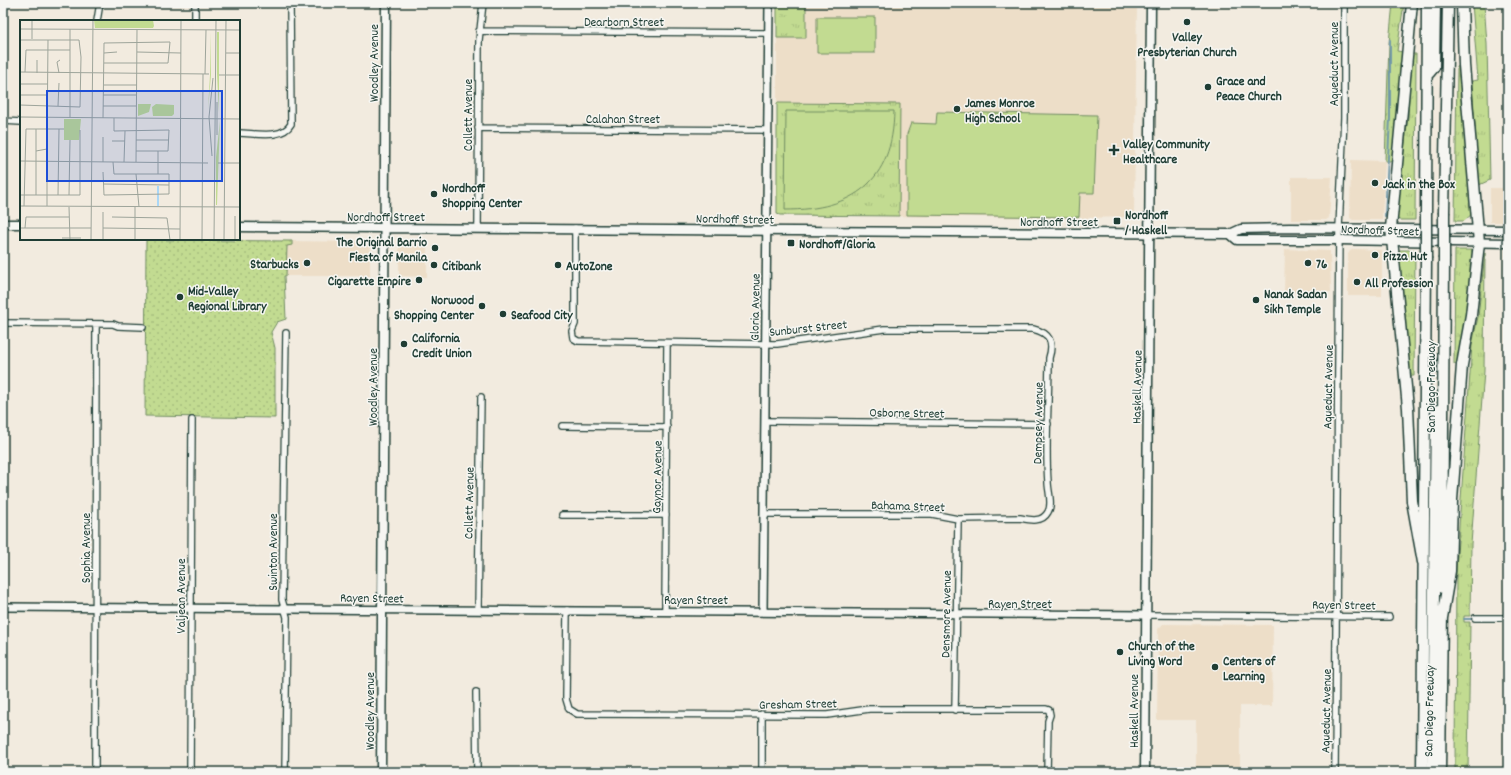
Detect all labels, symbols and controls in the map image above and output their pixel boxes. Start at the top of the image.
street label: Dearborn Street [584,14,664,33]
marker: Valley Presbyterian Church [1182,17,1192,27]
inset map [20,20,240,240]
street label: Aqueduct Avenue [1326,21,1345,106]
street label: Woodley Avenue [366,24,385,102]
place label: Valley Presbyterian Church [1137,29,1237,63]
place label: Grace and Peace Church [1216,73,1282,107]
street label: Collett Avenue [460,79,479,151]
marker: Grace and Peace Church [1203,82,1213,92]
place label: James Monroe High School [965,95,1035,129]
marker: James Monroe High School [952,104,962,114]
street label: Calahan Street [586,111,660,130]
place label: Valley Community Healthcare [1123,136,1210,170]
marker: Valley Community Healthcare [1108,144,1120,156]
place label: Jack in the Box [1383,176,1455,195]
marker: Jack in the Box [1370,178,1380,188]
place label: Nordhoff Shopping Center [442,180,523,214]
marker: Nordhoff Shopping Center [429,189,439,199]
place label: Nordhoff / Haskell [1124,207,1169,241]
street label: Nordhoff Street [347,209,425,228]
street label: Nordhoff Street [696,210,774,231]
street label: Nordhoff Street [1020,214,1098,233]
marker: Nordhoff / Haskell [1112,216,1122,226]
street label: Nordhoff Street [1340,221,1420,242]
place label: The Original Barrio Fiesta of Manila [336,234,428,268]
place label: Nordhoff/Gloria [799,236,876,255]
marker: Nordhoff/Gloria [786,238,796,248]
marker: The Original Barrio Fiesta of Manila [430,243,440,253]
place label: Pizza Hut [1383,248,1427,267]
marker: Pizza Hut [1370,250,1380,260]
place label: Starbucks [250,256,300,275]
place label: 76 [1316,256,1328,275]
marker: Starbucks [302,258,312,268]
place label: Citibank [442,258,482,277]
place label: AutoZone [566,258,613,277]
marker: 76 [1303,258,1313,268]
marker: Citibank [429,260,439,270]
marker: AutoZone [553,260,563,270]
place label: Cigarette Empire [328,273,411,292]
street label: Gloria Avenue [746,273,767,341]
marker: Cigarette Empire [414,275,424,285]
place label: All Profession [1365,275,1433,294]
marker: All Profession [1352,277,1362,287]
place label: Mid-Valley Regional Library [188,283,267,317]
place label: Nanak Sadan Sikh Temple [1264,286,1327,320]
marker: Mid-Valley Regional Library [175,292,185,302]
place label: Norwood Shopping Center [394,292,475,326]
marker: Nanak Sadan Sikh Temple [1251,295,1261,305]
marker: Norwood Shopping Center [477,301,487,311]
place label: Seafood City [511,307,573,326]
marker: Seafood City [498,309,508,319]
street label: Sunburst Street [768,316,848,343]
place label: California Credit Union [412,330,472,364]
marker: California Credit Union [399,339,409,349]
street label: San Diego Freeway [1423,340,1442,433]
street label: Aqueduct Avenue [1319,344,1340,429]
street label: Woodley Avenue [365,348,384,426]
street label: Haskell Avenue [1128,350,1149,424]
street label: Dempsey Avenue [1029,381,1050,464]
street label: Osborne Street [869,404,945,425]
street label: Gaynor Avenue [648,440,669,514]
street label: Collett Avenue [460,466,481,539]
street label: Bahama Street [871,497,945,518]
street label: Sophia Avenue [78,512,97,583]
street label: Swinton Avenue [265,513,284,591]
street label: Valjean Avenue [173,558,192,634]
street label: Densmore Avenue [937,570,958,658]
street label: Rayen Street [340,589,404,610]
street label: Rayen Street [664,592,728,611]
street label: Rayen Street [988,596,1052,615]
street label: Rayen Street [1312,596,1376,617]
place label: Church of the Living Word [1128,638,1195,672]
marker: Church of the Living Word [1115,647,1125,657]
place label: Centers of Learning [1223,653,1277,687]
marker: Centers of Learning [1210,662,1220,672]
street label: San Diego Freeway [1420,664,1441,757]
street label: Aqueduct Avenue [1317,668,1338,753]
street label: Woodley Avenue [362,672,381,750]
street label: Haskell Avenue [1126,674,1145,748]
street label: Gresham Street [759,695,837,716]

